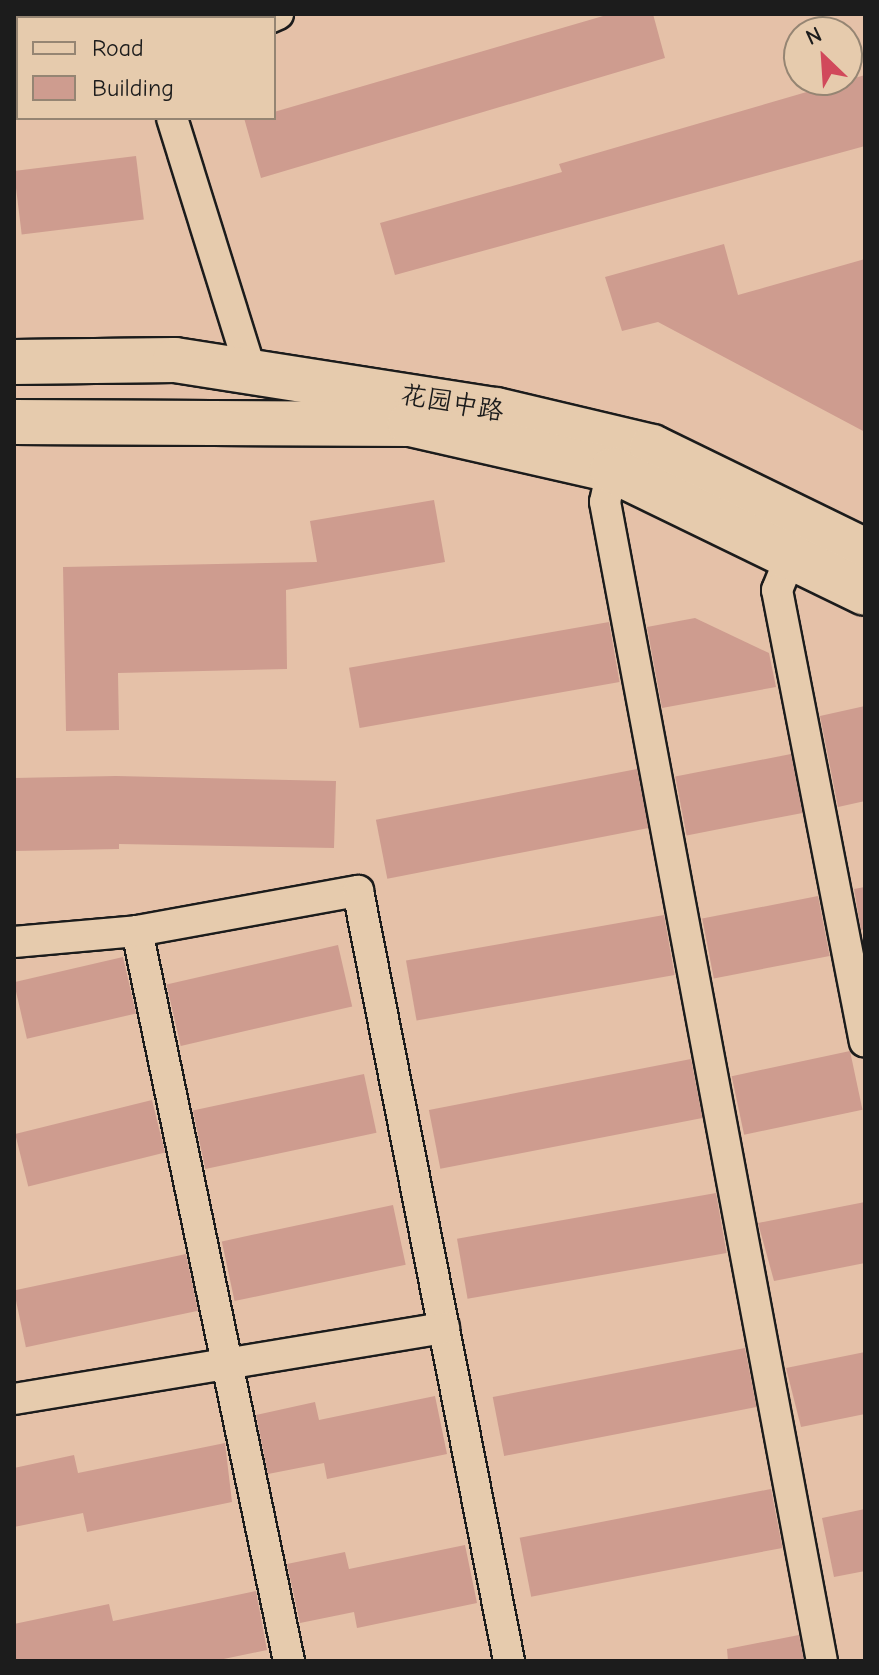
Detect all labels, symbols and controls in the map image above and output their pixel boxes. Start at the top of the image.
legend [16,16,276,120]
north arrow [783,16,863,96]
text: N [802,21,826,51]
text: Road [92,34,144,62]
text: Building [92,74,174,102]
street label: 花园中路 [398,380,506,428]

